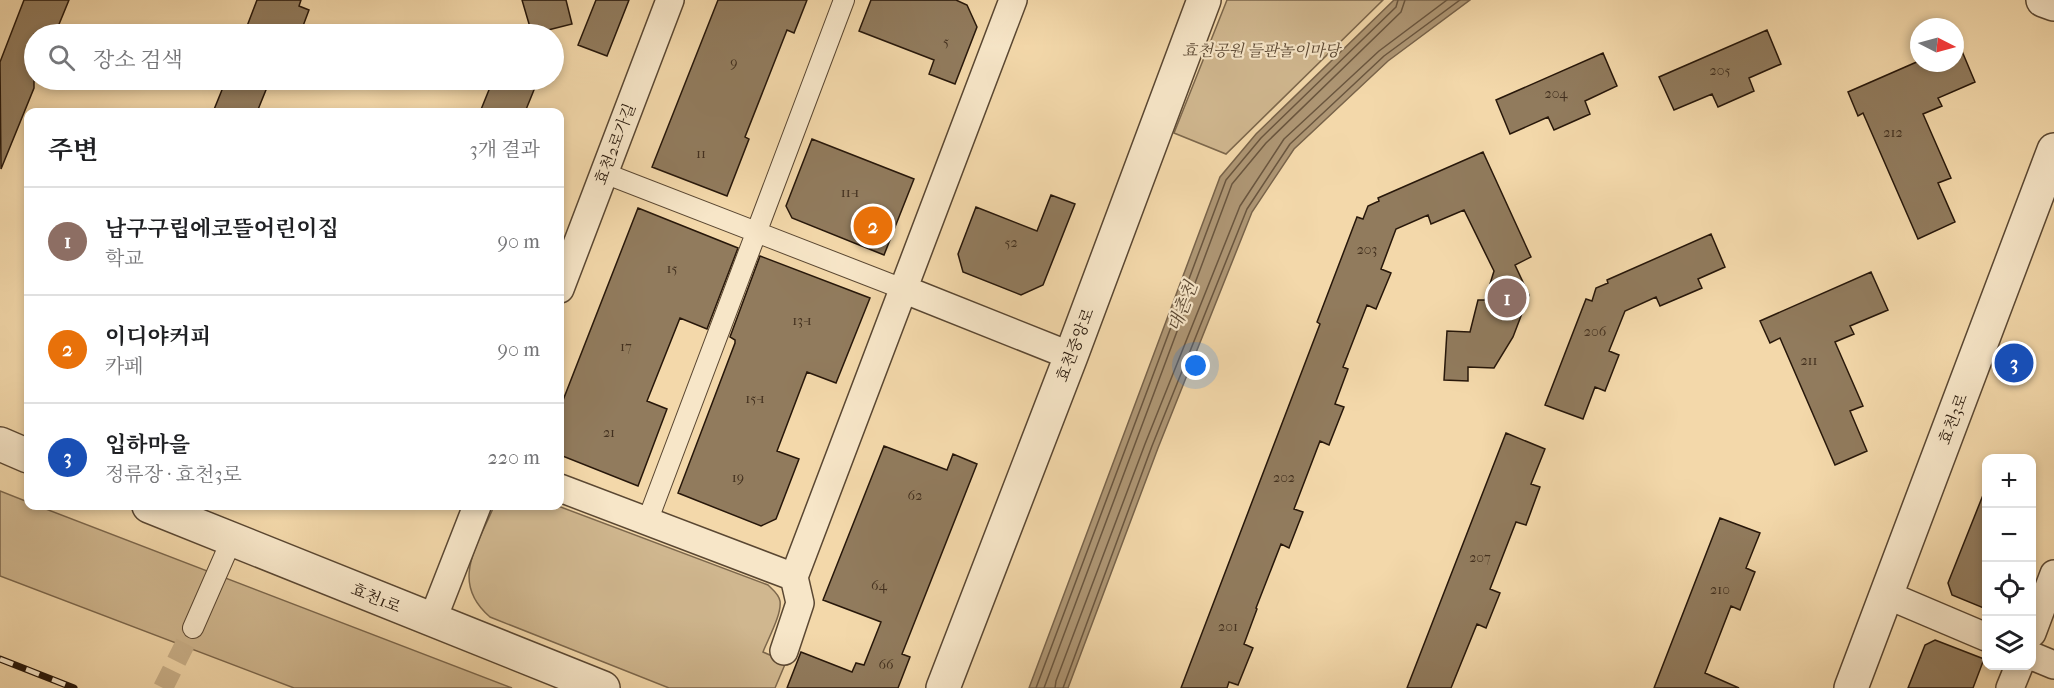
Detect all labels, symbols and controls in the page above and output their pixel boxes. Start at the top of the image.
north arrow [1910,18,1964,72]
search box [24,24,564,90]
house number: 5 [943,33,949,50]
icon: search [45,41,78,74]
park label: 효천공원 들판놀이마당 [1182,41,1343,60]
text: 장소 검색 [93,47,183,73]
house number: 9 [730,54,738,71]
house number: 205 [1710,62,1730,79]
house number: 204 [1544,85,1568,102]
street label: 효천2로가길 [591,101,639,187]
house number: 212 [1883,124,1903,141]
text: 주변 [48,135,98,166]
text: 3개 결과 [470,138,540,161]
house number: 11 [696,145,706,162]
house number: 11-1 [841,184,859,201]
pin: 2 [854,204,892,248]
text: 남구구립에코뜰어린이집 [105,216,339,242]
text: 1 [64,230,71,253]
text: 90 m [498,230,540,253]
house number: 52 [1004,234,1018,251]
house number: 203 [1357,241,1377,258]
text: 학교 [105,247,144,270]
house number: 15 [667,260,678,277]
pin: 1 [1488,276,1526,320]
water label: 대촌천 [1164,277,1203,335]
street label: 효천중앙로 [1052,305,1098,384]
house number: 13-1 [792,312,812,329]
house number: 206 [1584,323,1607,340]
text: 이디야커피 [105,324,211,350]
text: 2 [62,338,73,361]
text: 90 m [498,338,540,361]
house number: 17 [620,338,632,355]
pin: 3 [1994,340,2034,386]
your location [1181,351,1210,380]
house number: 211 [1800,352,1818,369]
text: 카페 [105,355,144,378]
house number: 15-1 [745,390,765,407]
street label: 효천3로 [1935,390,1972,447]
house number: 21 [603,424,615,441]
text: 입하마을 [105,432,190,458]
text: 3 [63,446,72,469]
text: 220 m [487,446,540,469]
map controls [1982,454,2036,670]
button: + [1982,454,2036,508]
text: 정류장 · 효천3로 [105,463,242,486]
house number: 19 [732,469,744,486]
house number: 202 [1273,469,1295,486]
house number: 62 [908,487,922,504]
button: − [1982,508,2036,562]
house number: 207 [1469,549,1491,566]
button: locate [1982,562,2036,616]
house number: 64 [871,577,888,594]
street label: 효천1로 [348,579,404,617]
house number: 210 [1710,581,1730,598]
button: layers [1982,616,2036,670]
house number: 201 [1218,618,1238,635]
house number: 66 [878,656,894,673]

